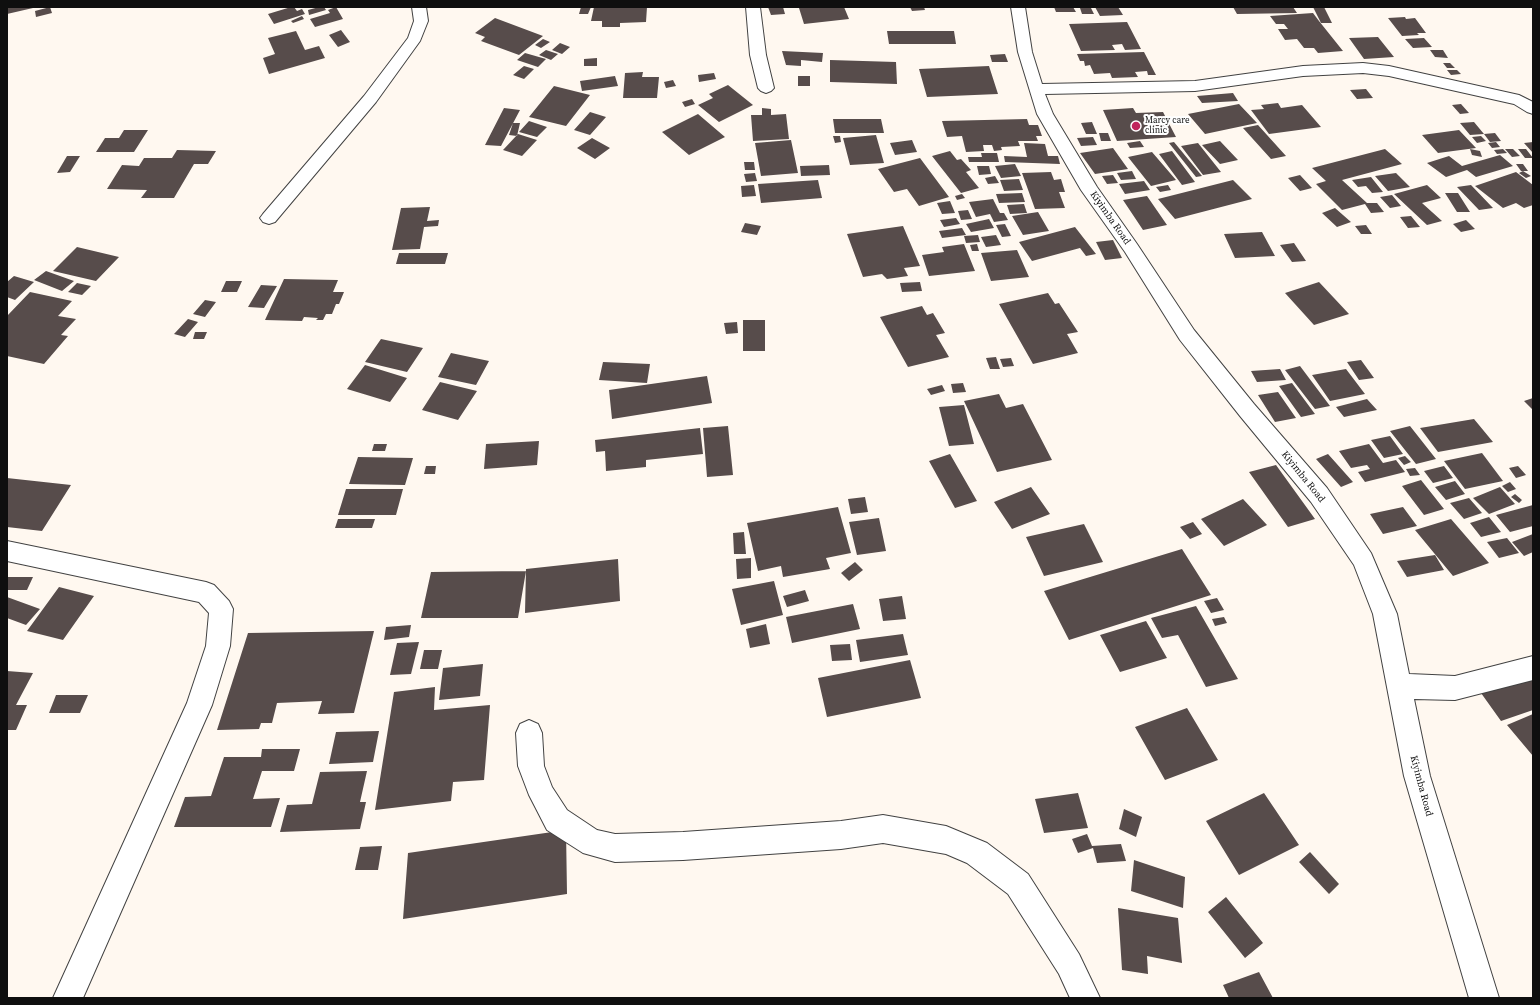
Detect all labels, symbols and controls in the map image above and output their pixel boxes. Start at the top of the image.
place label: Marcy care clinic [1145,116,1190,137]
marker: Marcy care clinic [1130,120,1142,132]
street label: Kiyimba Road [1087,189,1133,247]
street label: Kiyimba Road [1279,449,1327,505]
street label: Kiyimba Road [1407,754,1435,818]

